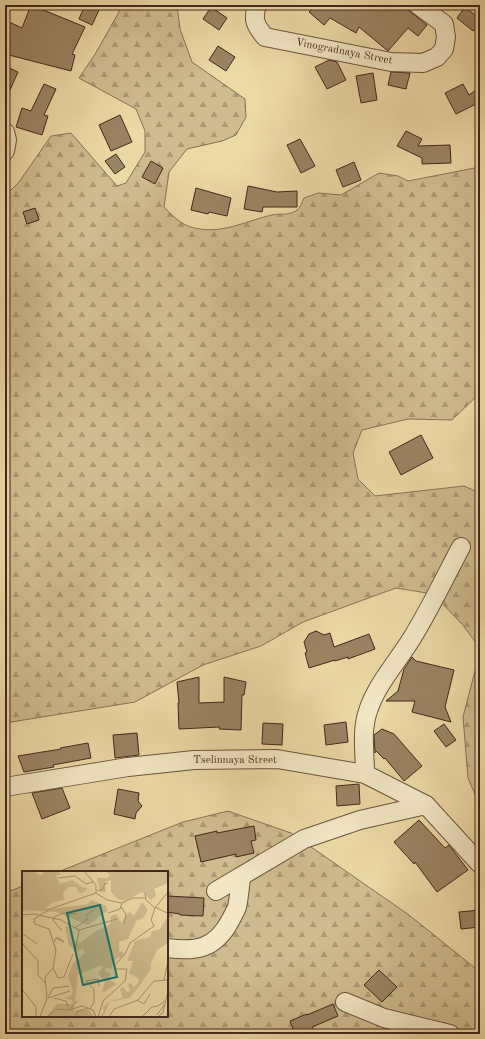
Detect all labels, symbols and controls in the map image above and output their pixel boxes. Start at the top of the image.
street label: Vinogradnaya Street [295,37,393,67]
street label: Tselinnaya Street [193,755,277,766]
inset map [22,871,168,1017]

